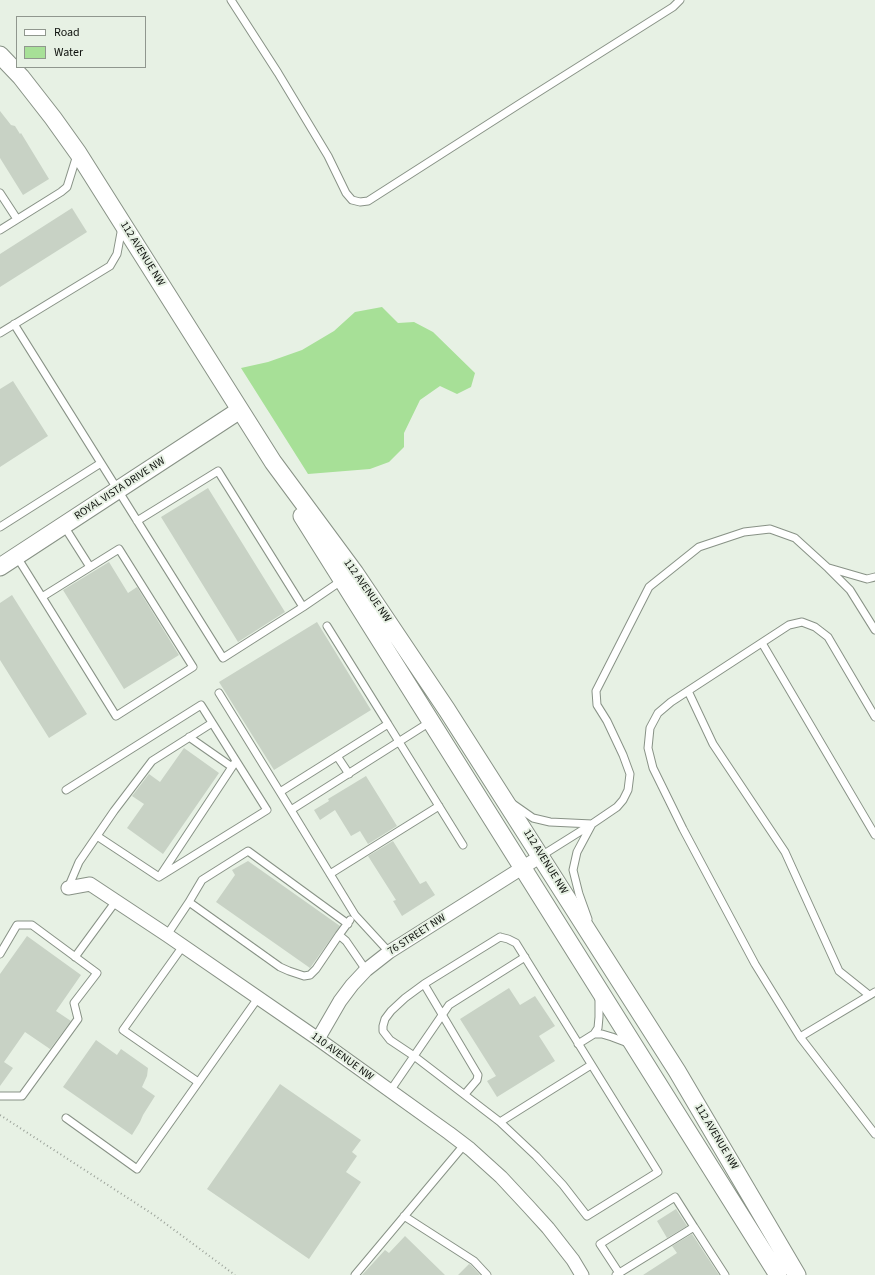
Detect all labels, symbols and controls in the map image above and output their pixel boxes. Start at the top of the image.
legend [16,16,146,68]
text: Road [54,24,80,41]
text: Water [54,44,83,61]
street label: 112 AVENUE NW [117,219,167,289]
street label: ROYAL VISTA DRIVE NW [72,455,168,523]
street label: 112 AVENUE NW [340,557,394,625]
street label: 112 AVENUE NW [520,827,570,897]
street label: 76 STREET NW [386,911,448,959]
street label: 110 AVENUE NW [308,1030,376,1084]
street label: 112 AVENUE NW [691,1102,741,1172]

